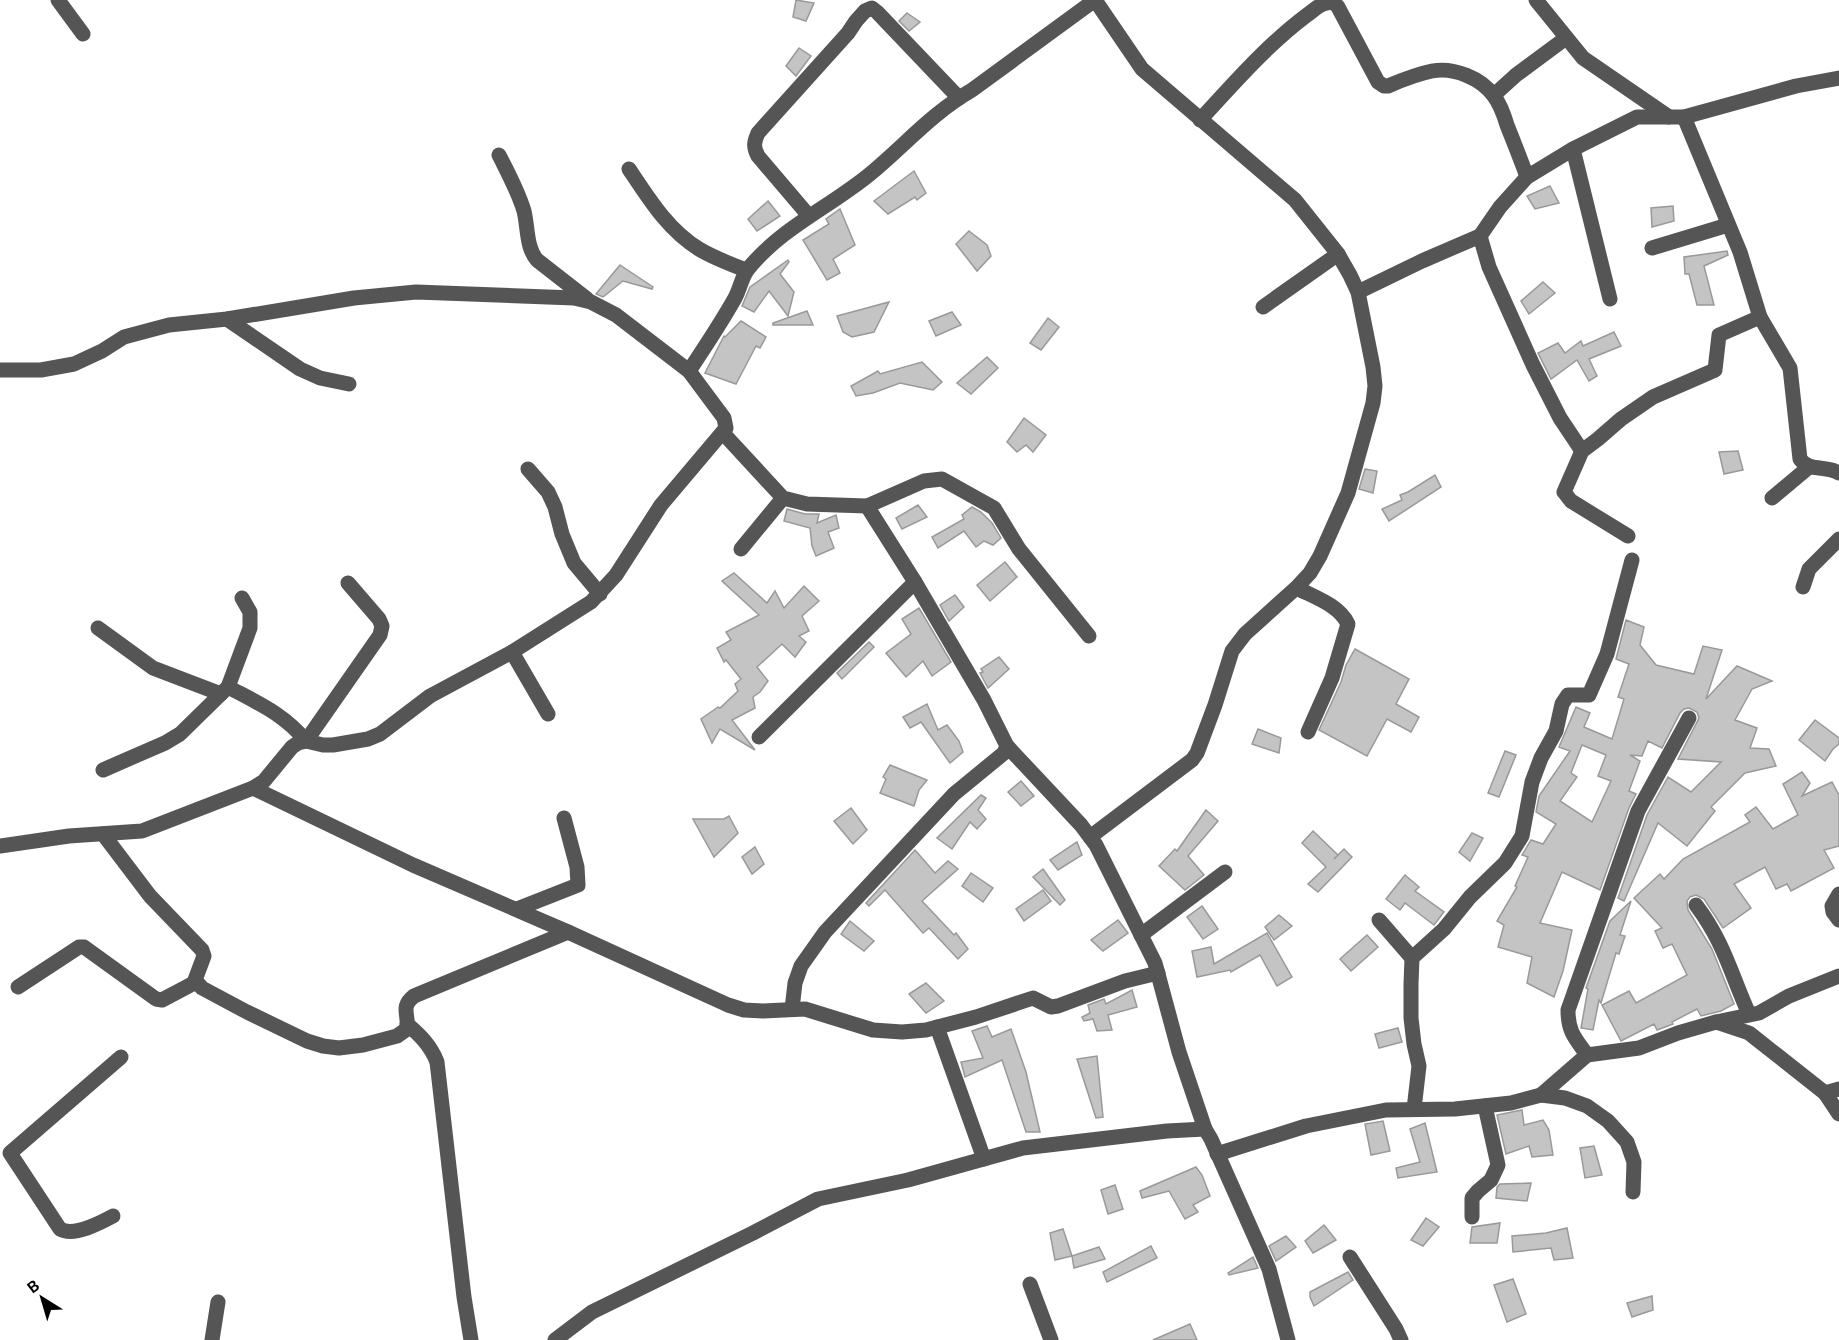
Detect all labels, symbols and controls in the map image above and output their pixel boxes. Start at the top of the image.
north arrow [12,1268,72,1328]
text: B [23,1275,44,1298]

